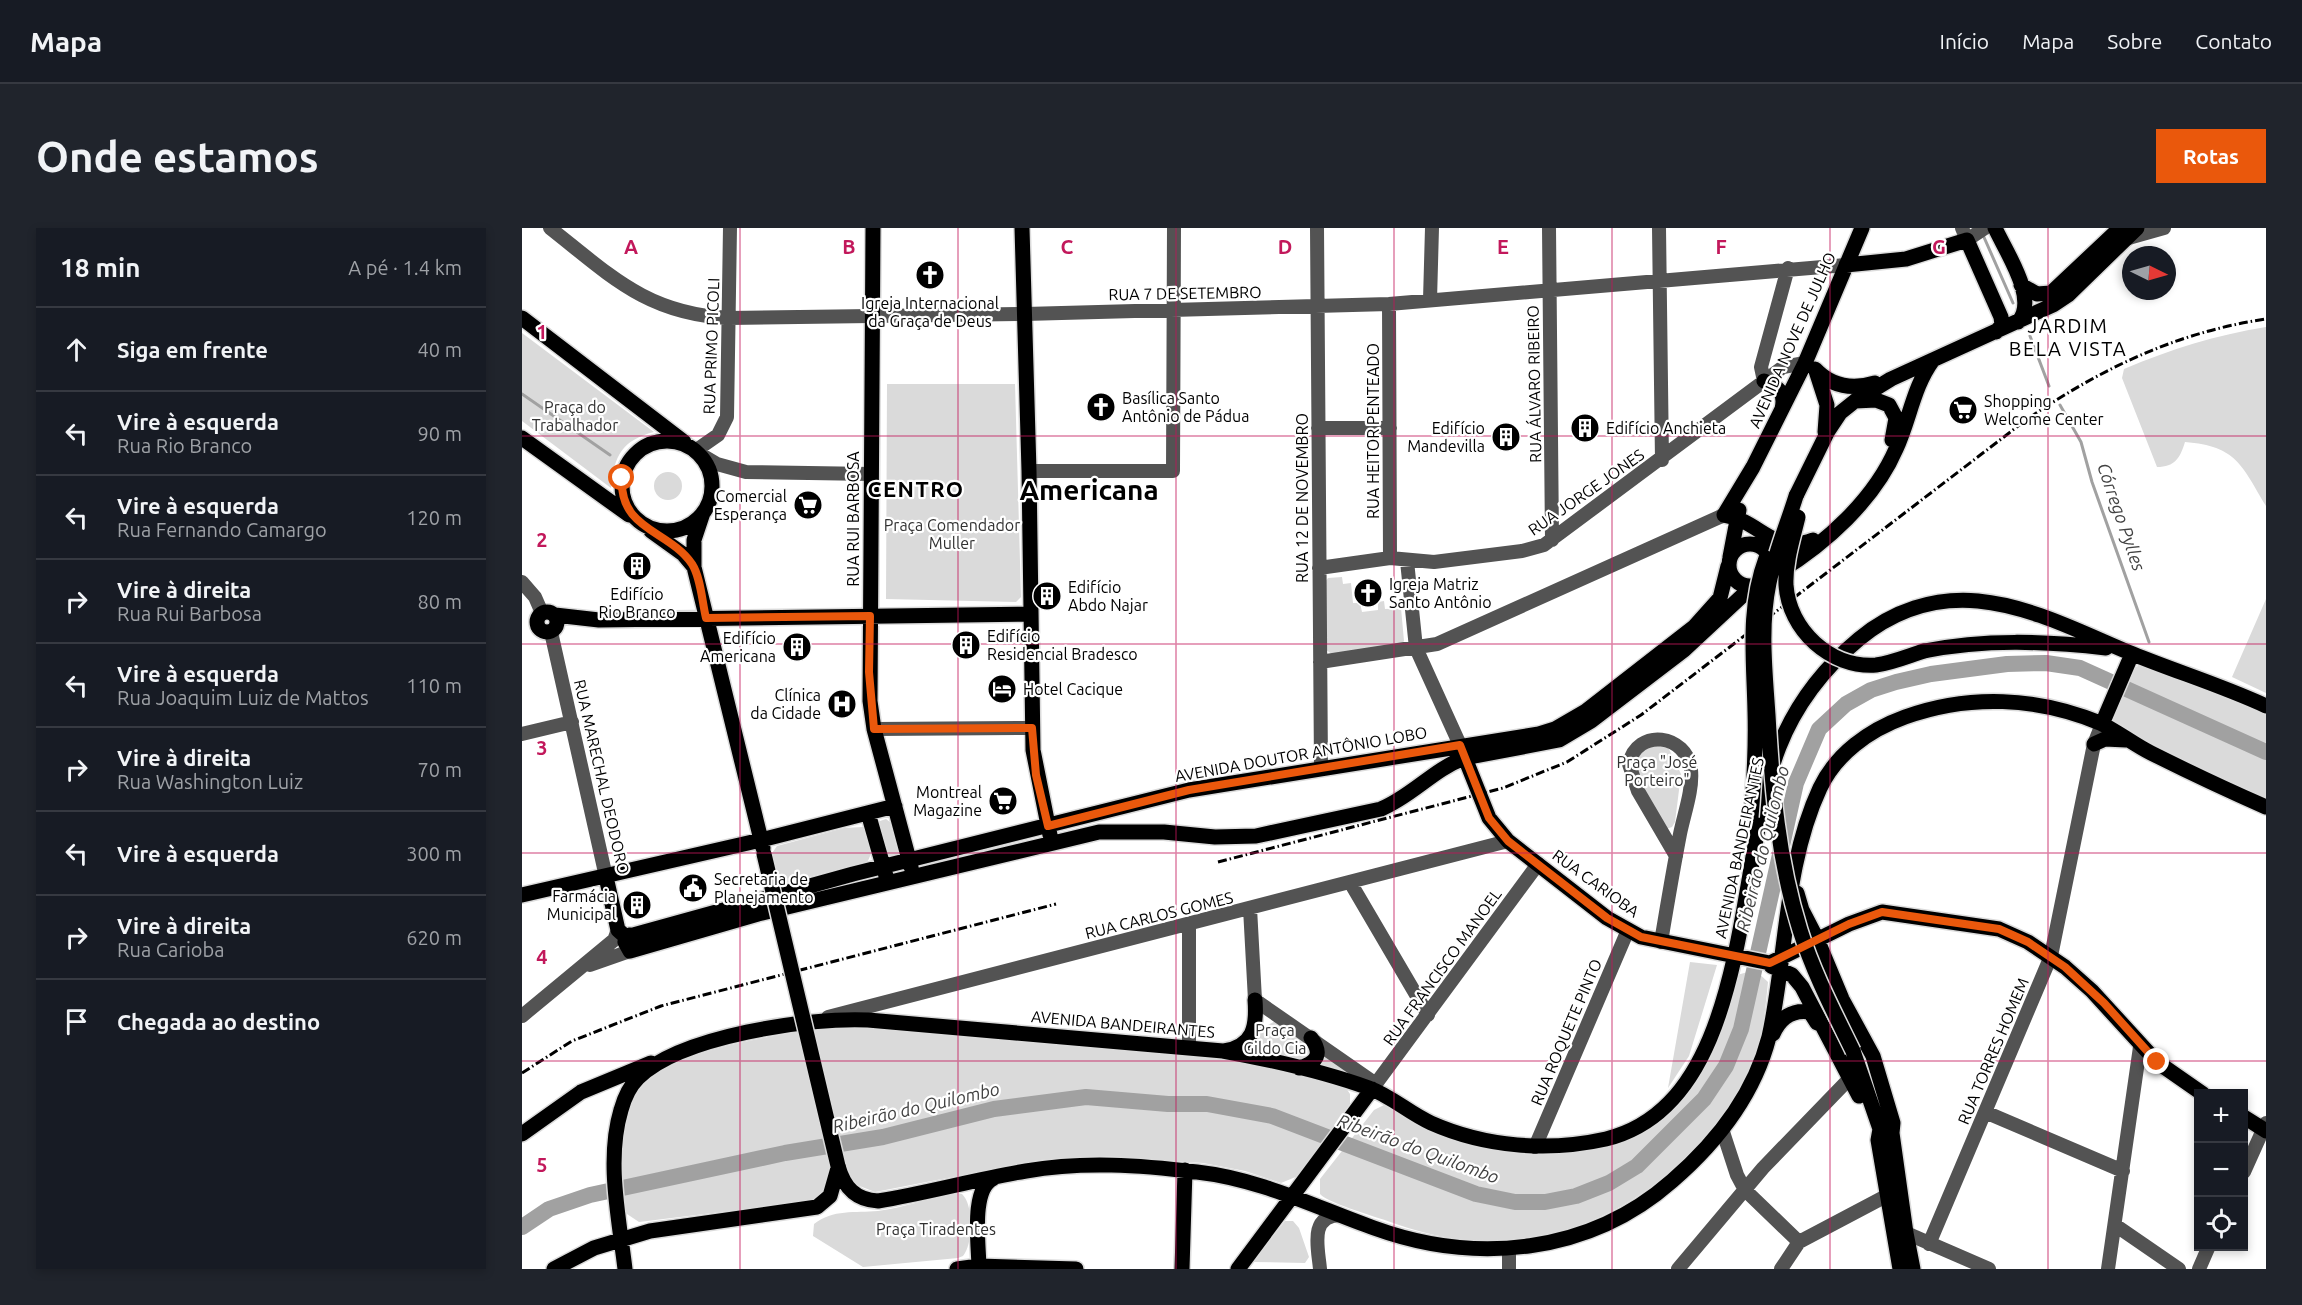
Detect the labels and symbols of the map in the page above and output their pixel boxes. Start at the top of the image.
text: A [624,235,638,258]
text: B [842,235,856,258]
text: C [1061,235,1074,258]
text: D [1278,235,1292,258]
text: E [1497,235,1509,258]
text: F [1715,235,1727,258]
text: G [1932,235,1946,258]
north arrow [2122,246,2176,300]
street label: AVENIDA NOVE DE JULHO [1745,249,1839,431]
church icon: Igreja Internacional da Graça de Deus [914,259,946,291]
street label: RUA PRIMO PICOLI [700,277,722,415]
street label: RUA 7 DE SETEMBRO [1108,283,1262,303]
place label: Igreja Internacional da Graça de Deus [861,294,999,330]
street label: RUA ÁLVARO RIBEIRO [1522,305,1544,463]
district label: JARDIM BELA VISTA [2009,314,2127,360]
text: 1 [536,320,548,343]
street label: RUA HEITOR PENTEADO [1364,343,1382,519]
place label: Basílica Santo Antônio de Pádua [1122,389,1249,425]
church icon: Basílica Santo Antônio de Pádua [1085,391,1117,423]
place label: Shopping Welcome Center [1984,392,2104,428]
supermarket icon: Shopping Welcome Center [1947,394,1979,426]
park label: Praça do Trabalhador [532,398,618,434]
building icon: Edifício Anchieta [1569,412,1601,444]
street label: RUA 12 DE NOVEMBRO [1293,413,1311,583]
place label: Edifício Mandevilla [1407,419,1485,455]
place label: Edifício Anchieta [1606,419,1726,437]
building icon: Edifício Mandevilla [1490,421,1522,453]
street label: RUA JORGE JONES [1525,445,1647,539]
street label: RUA RUI BARBOSA [844,451,862,587]
water label: Córrego Pylles [2094,460,2150,574]
route start [608,464,634,490]
district label: Americana [1019,474,1159,505]
district label: CENTRO [867,476,965,501]
place label: Comercial Esperança [714,487,787,523]
supermarket icon: Comercial Esperança [792,489,824,521]
park label: Praça Comendador Muller [884,516,1020,552]
text: 2 [536,528,548,551]
building icon: Edifício Rio Branco [621,550,653,582]
place label: Igreja Matriz Santo Antônio [1389,575,1492,611]
church icon: Igreja Matriz Santo Antônio [1352,577,1384,609]
place label: Edifício Abdo Najar [1068,578,1148,614]
building icon: Edifício Abdo Najar [1031,580,1063,612]
place label: Edifício Rio Branco [598,585,676,621]
place label: Edifício Residencial Bradesco [987,627,1138,663]
place label: Edifício Americana [700,629,776,665]
building icon: Edifício Residencial Bradesco [950,629,982,661]
building icon: Edifício Americana [781,631,813,663]
hotel icon: Hotel Cacique [986,673,1018,705]
street label: RUA MARECHAL DEODORO [571,678,633,876]
place label: Hotel Cacique [1023,680,1123,698]
place label: Clínica da Cidade [750,686,821,722]
hospital icon: Clínica da Cidade [826,688,858,720]
street label: AVENIDA DOUTOR ANTÔNIO LOBO [1173,722,1429,785]
text: 3 [536,736,548,759]
park label: Praça "José Porteiro" [1617,753,1697,789]
street label: AVENIDA BANDEIRANTES [1711,756,1767,940]
water label: Ribeirão do Quilombo [1732,763,1793,934]
place label: Montreal Magazine [913,783,982,819]
supermarket icon: Montreal Magazine [987,785,1019,817]
street label: RUA CARIOBA [1549,846,1643,921]
place label: Secretaria de Planejamento [714,870,814,906]
public building icon: Secretaria de Planejamento [677,872,709,904]
street label: RUA FRANCISCO MANOEL [1379,885,1505,1049]
place label: Farmácia Municipal [547,887,616,923]
street label: RUA CARLOS GOMES [1083,888,1235,942]
building icon: Farmácia Municipal [621,889,653,921]
text: 4 [536,945,548,968]
street label: RUA ROQUETE PINTO [1527,956,1605,1108]
street label: RUA TORRES HOMEM [1954,975,2032,1127]
street label: AVENIDA BANDEIRANTES [1030,1007,1216,1041]
park label: Praça Gildo Cia [1244,1021,1307,1057]
route end [2143,1048,2169,1074]
water label: Ribeirão do Quilombo [831,1078,1002,1137]
water label: Ribeirão do Quilombo [1335,1110,1502,1188]
text: 5 [536,1153,548,1176]
park label: Praça Tiradentes [876,1220,996,1238]

